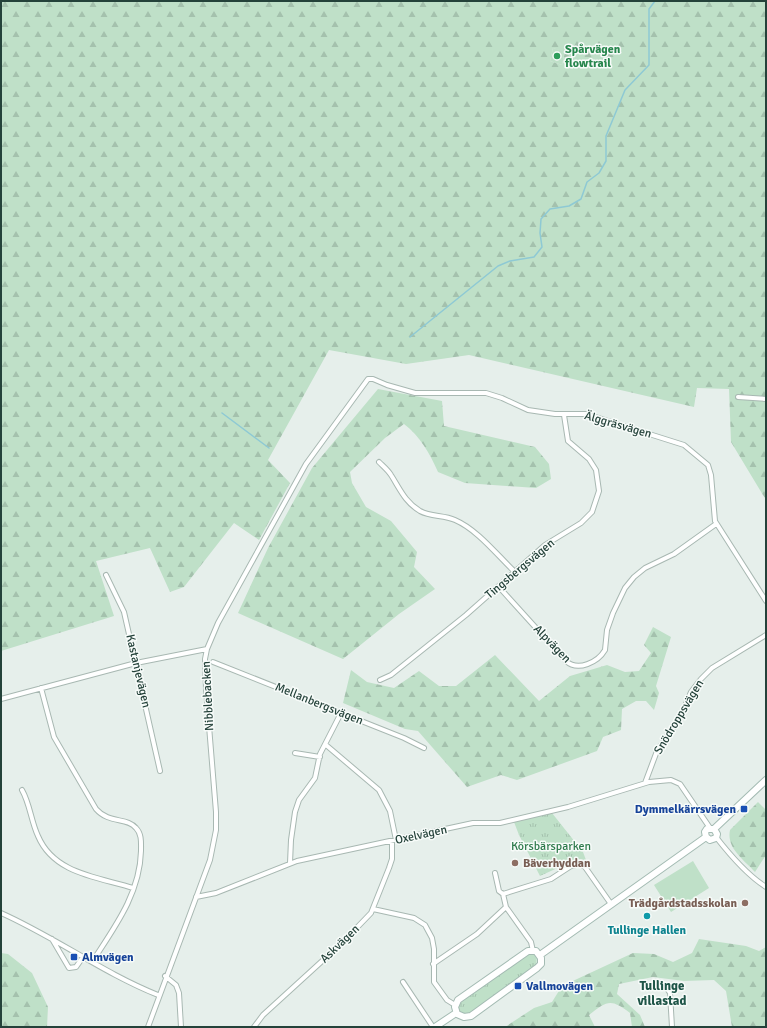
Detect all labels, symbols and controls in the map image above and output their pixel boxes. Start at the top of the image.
place label: Spårvägen flowtrail [564,42,621,71]
marker: Spårvägen flowtrail [552,51,562,61]
street label: Älggräsvägen [583,408,653,442]
street label: Tingsbergsvägen [482,536,558,602]
street label: Alpvägen [530,622,574,666]
street label: Kastanjevägen [122,633,154,709]
street label: Nibblebacken [199,661,217,731]
street label: Snödroppsvägen [651,677,707,757]
street label: Mellanbergsvägen [273,679,365,729]
place label: Dymmelkärrsvägen [635,802,736,817]
marker: Dymmelkärrsvägen [739,804,749,814]
street label: Oxelvägen [394,822,448,848]
park label: Körsbärsparken [511,839,591,854]
place label: Bäverhyddan [523,856,591,871]
marker: Bäverhyddan [510,858,520,868]
place label: Trädgårdstadsskolan [629,896,737,911]
marker: Trädgårdstadsskolan [740,898,750,908]
marker: Tullinge Hallen [642,911,652,921]
street label: Askvägen [317,922,363,966]
place label: Tullinge Hallen [608,923,687,938]
place label: Almvägen [82,950,134,965]
marker: Almvägen [69,952,79,962]
district label: Tullinge villastad [637,978,686,1009]
place label: Vallmovägen [526,979,593,994]
marker: Vallmovägen [513,981,523,991]

